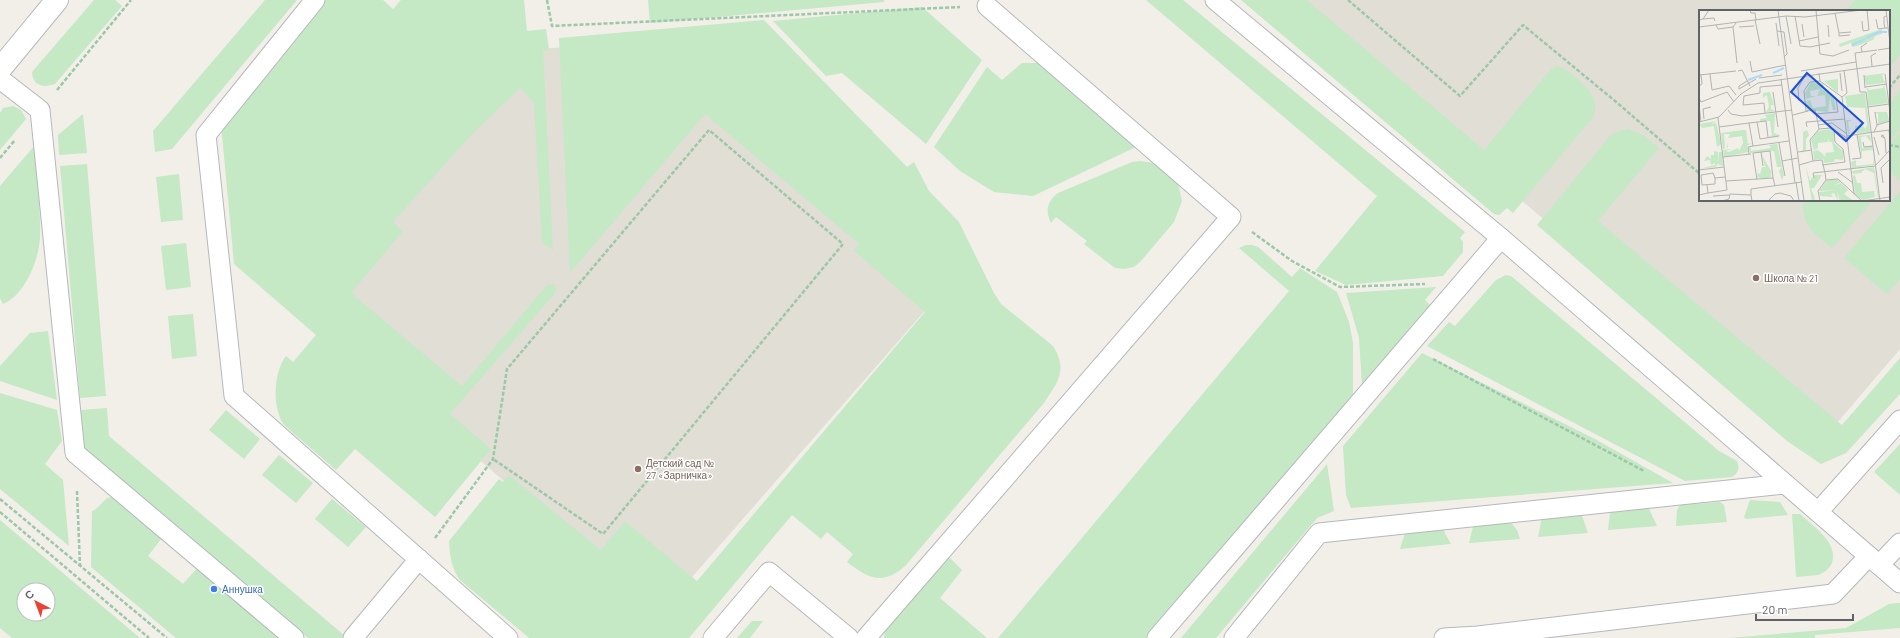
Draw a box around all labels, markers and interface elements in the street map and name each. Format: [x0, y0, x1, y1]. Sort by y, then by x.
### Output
inset map [1699, 10, 1890, 201]
place label: Школа № 21 [1764, 272, 1818, 284]
marker: Школа № 21 [1751, 273, 1761, 283]
place label: Детский сад № 27 «Зарничка» [646, 457, 714, 481]
marker: Детский сад № 27 «Зарничка» [633, 464, 643, 474]
north arrow [16, 582, 56, 622]
place label: Аннушка [222, 583, 263, 595]
marker: Аннушка [209, 584, 219, 594]
text: С [22, 587, 36, 602]
scale bar [1756, 596, 1853, 622]
text: 20 m [1762, 602, 1788, 616]

